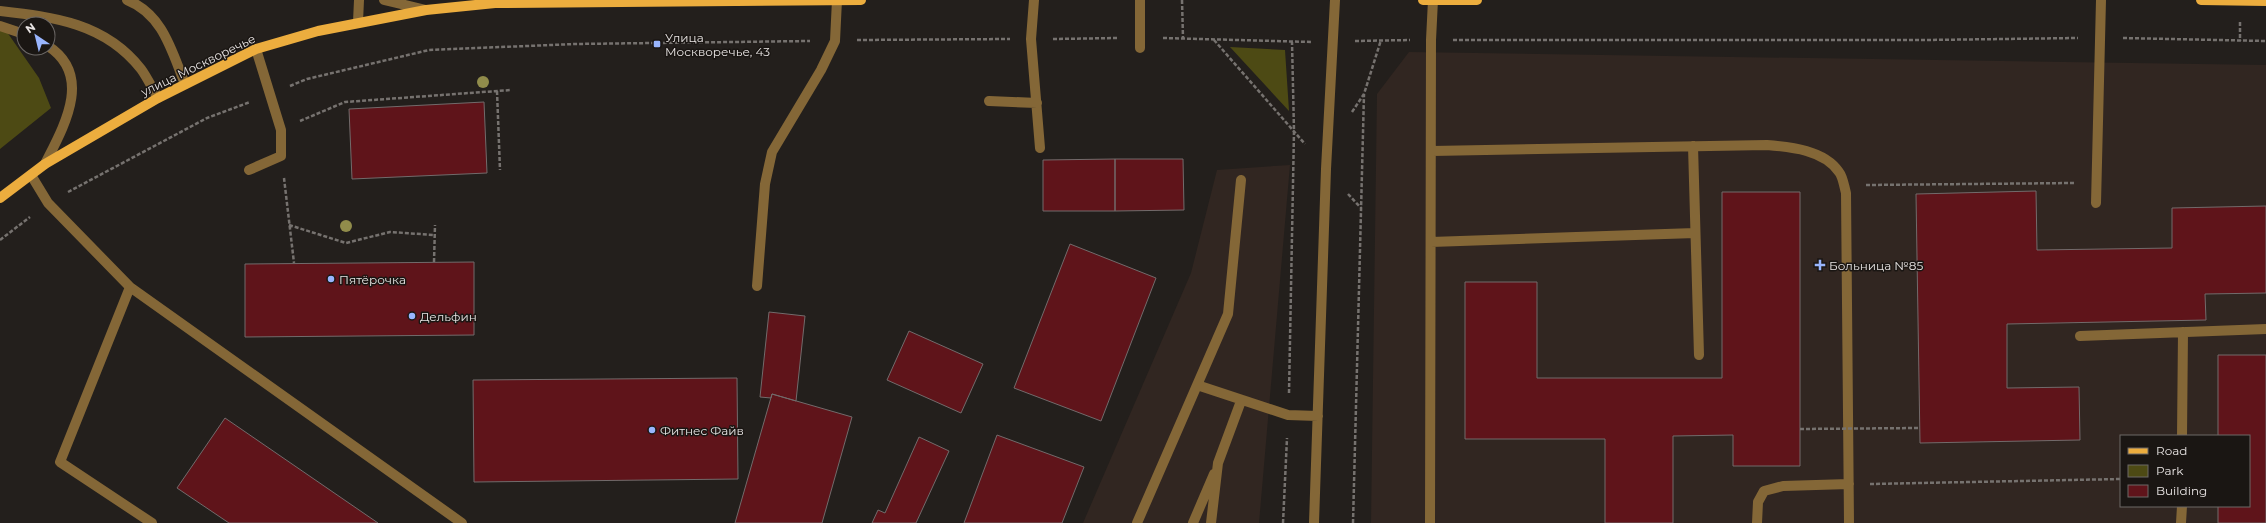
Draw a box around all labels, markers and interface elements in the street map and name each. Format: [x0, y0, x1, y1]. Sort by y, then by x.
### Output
north arrow [16, 16, 56, 56]
text: N [23, 20, 38, 36]
place label: Улица Москворечье, 43 [665, 30, 770, 59]
street label: улица Москворечье [137, 31, 258, 100]
marker: Улица Москворечье, 43 [652, 39, 662, 49]
place label: Больница №85 [1829, 258, 1923, 273]
marker: Больница №85 [1814, 259, 1826, 271]
place label: Пятёрочка [339, 272, 406, 287]
marker: Пятёрочка [326, 274, 336, 284]
place label: Дельфин [420, 309, 477, 324]
marker: Дельфин [407, 311, 417, 321]
place label: Фитнес Файв [660, 423, 744, 438]
marker: Фитнес Файв [647, 425, 657, 435]
legend [2120, 435, 2250, 507]
text: Road [2156, 443, 2187, 458]
text: Park [2156, 463, 2184, 478]
text: Building [2156, 483, 2207, 498]

